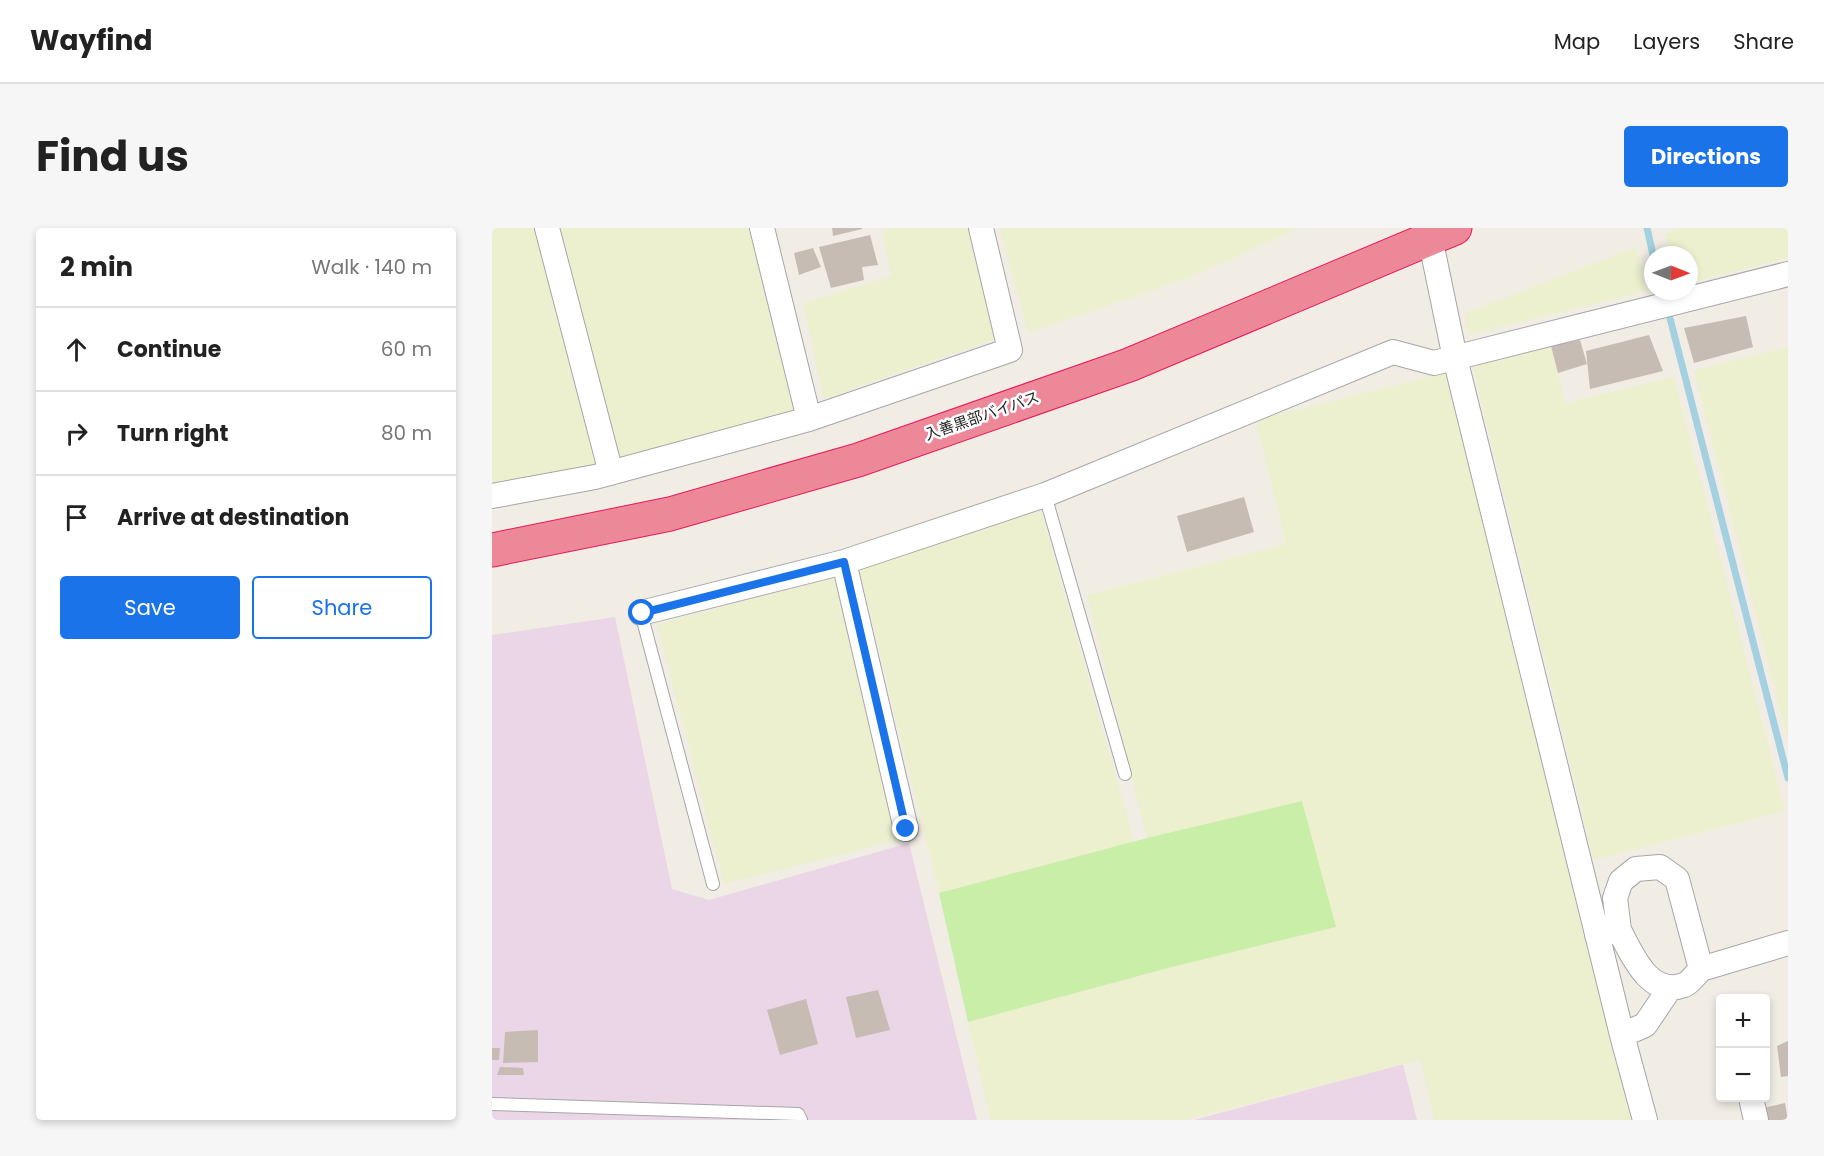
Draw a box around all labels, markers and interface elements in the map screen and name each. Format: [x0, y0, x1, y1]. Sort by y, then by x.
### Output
text: Wayfind [30, 21, 152, 60]
text: Map [1554, 27, 1600, 56]
text: Layers [1633, 27, 1700, 56]
text: Share [1733, 27, 1794, 56]
button: Directions [1624, 126, 1788, 187]
text: Find us [36, 127, 189, 186]
north arrow [1644, 246, 1698, 300]
text: 2 min [60, 249, 133, 285]
text: Walk · 140 m [311, 253, 432, 281]
icon: ahead [60, 333, 93, 366]
text: Continue [117, 334, 221, 365]
text: 60 m [381, 335, 432, 363]
street label: 入善黒部バイパス [922, 386, 1042, 445]
icon: right [60, 417, 93, 450]
text: Turn right [117, 418, 228, 449]
text: 80 m [381, 419, 432, 447]
icon: arrive [60, 501, 93, 534]
text: Arrive at destination [117, 502, 349, 533]
button: Save [60, 576, 240, 639]
button: Share [252, 576, 432, 639]
route start [628, 599, 654, 625]
route end [892, 815, 918, 841]
map controls [1716, 994, 1770, 1102]
button: + [1716, 994, 1770, 1048]
button: − [1716, 1048, 1770, 1102]

